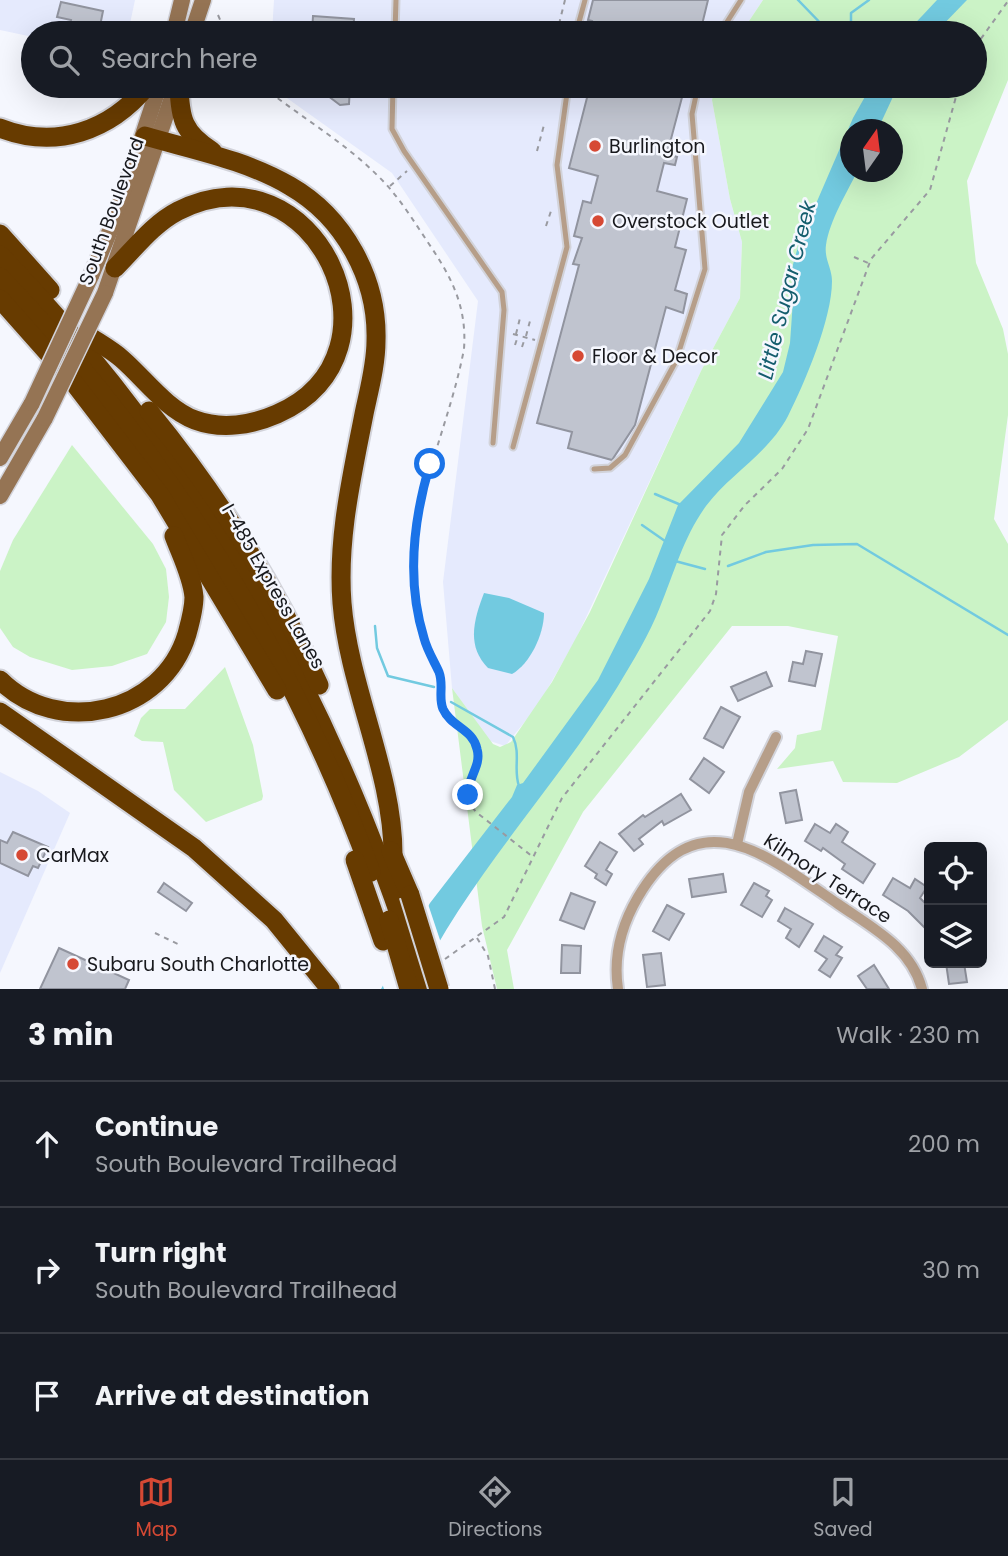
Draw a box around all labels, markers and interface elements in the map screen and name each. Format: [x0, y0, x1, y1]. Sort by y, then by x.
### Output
search box [21, 21, 987, 98]
icon: search [45, 41, 83, 79]
text: Search here [101, 41, 258, 77]
north arrow [840, 119, 903, 182]
street label: South Boulevard [72, 133, 151, 289]
place label: Burlington [609, 133, 705, 160]
marker: Burlington [587, 138, 603, 154]
water label: Little Sugar Creek [750, 196, 823, 382]
place label: Overstock Outlet [612, 208, 769, 235]
marker: Overstock Outlet [590, 213, 606, 229]
place label: Floor & Decor [592, 343, 718, 370]
marker: Floor & Decor [570, 348, 586, 364]
route start [414, 448, 445, 479]
street label: I-485 Express Lanes [215, 499, 332, 674]
route end [452, 779, 483, 810]
street label: Kilmory Terrace [758, 827, 897, 930]
place label: CarMax [36, 842, 109, 869]
map controls [924, 842, 987, 968]
button: locate [924, 842, 987, 905]
marker: CarMax [14, 847, 30, 863]
button: layers [924, 905, 987, 968]
place label: Subaru South Charlotte [87, 951, 309, 978]
marker: Subaru South Charlotte [65, 956, 81, 972]
text: 3 min [28, 1013, 113, 1056]
text: Walk · 230 m [836, 1019, 980, 1051]
text: Continue [95, 1109, 218, 1145]
icon: ahead [28, 1125, 66, 1163]
text: 200 m [908, 1128, 980, 1160]
text: South Boulevard Trailhead [95, 1148, 397, 1180]
text: Turn right [95, 1235, 227, 1271]
icon: right [28, 1251, 66, 1289]
text: 30 m [922, 1254, 980, 1286]
text: South Boulevard Trailhead [95, 1274, 397, 1306]
icon: arrive [28, 1377, 66, 1415]
text: Arrive at destination [95, 1378, 370, 1414]
tab: Map [135, 1473, 177, 1544]
tab: Directions [448, 1473, 543, 1544]
tab: Saved [813, 1473, 873, 1544]

